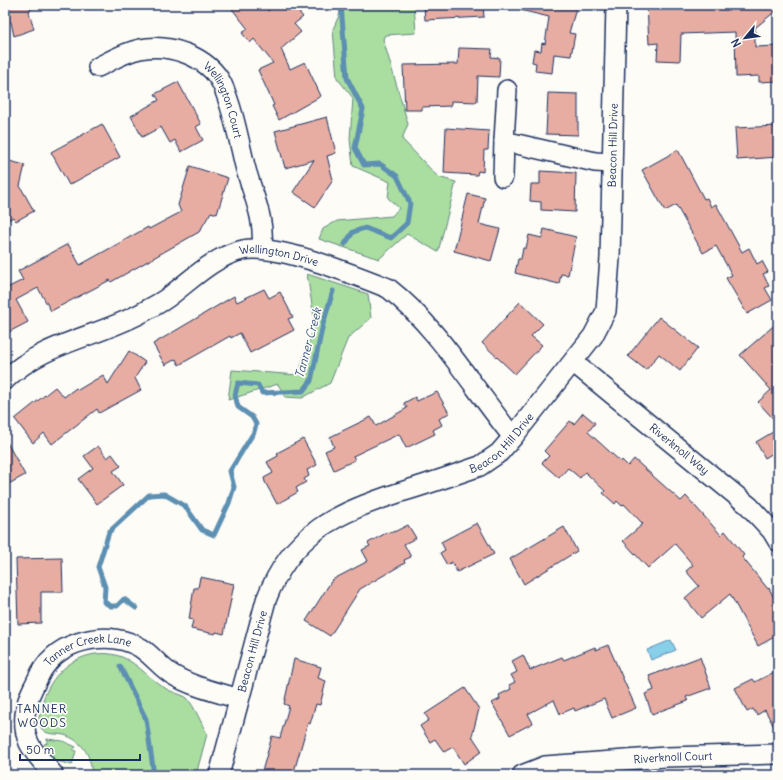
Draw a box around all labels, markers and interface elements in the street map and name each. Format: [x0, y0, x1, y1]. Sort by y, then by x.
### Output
north arrow [725, 18, 765, 58]
text: N [728, 36, 744, 50]
street label: Wellington Court [201, 59, 245, 140]
street label: Beacon Hill Drive [605, 103, 621, 187]
street label: Wellington Drive [238, 242, 320, 269]
water label: Tanner Creek [291, 305, 325, 380]
street label: Beacon Hill Drive [467, 410, 537, 476]
street label: Riverknoll Way [647, 420, 712, 478]
street label: Beacon Hill Drive [235, 609, 270, 694]
street label: Tanner Creek Lane [41, 631, 134, 669]
district label: TANNER WOODS [17, 701, 67, 730]
scale bar [20, 736, 140, 762]
text: 50 m [26, 742, 55, 757]
street label: Riverknoll Court [633, 749, 713, 766]

